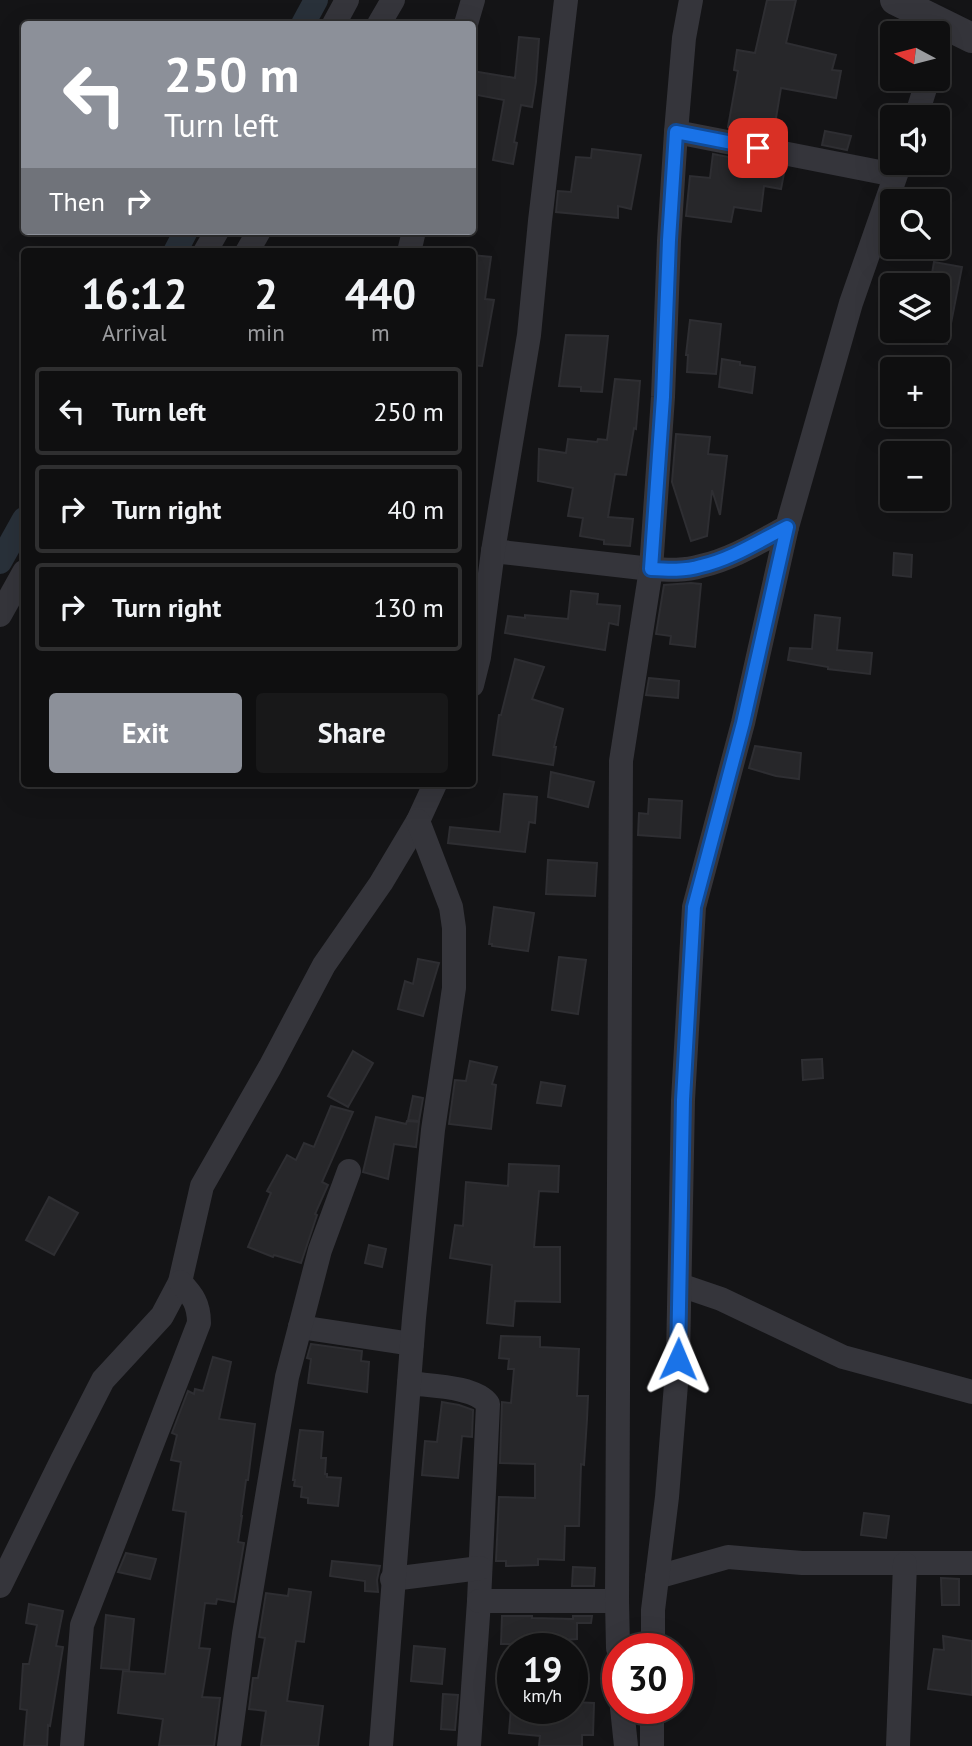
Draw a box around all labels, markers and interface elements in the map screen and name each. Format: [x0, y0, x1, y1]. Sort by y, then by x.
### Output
north arrow [880, 21, 950, 91]
map controls [880, 21, 950, 511]
text: 250 m [164, 42, 299, 106]
icon: left [49, 49, 140, 140]
text: Turn left [164, 104, 279, 146]
button: sound [880, 105, 950, 175]
pin [728, 118, 788, 178]
icon: arrive [739, 129, 777, 167]
icon: right [119, 182, 157, 220]
text: Then [49, 185, 105, 218]
button: search [880, 189, 950, 259]
text: 16:12 [81, 266, 187, 321]
text: 2 [254, 266, 278, 321]
text: 440 [345, 266, 416, 321]
button: layers [880, 273, 950, 343]
text: Arrival [102, 318, 166, 347]
text: min [247, 318, 285, 347]
text: m [371, 318, 390, 347]
button: + [880, 357, 950, 427]
icon: left [53, 392, 91, 430]
text: Turn left [112, 395, 206, 428]
text: 250 m [373, 395, 444, 428]
button: − [880, 441, 950, 511]
icon: right [53, 490, 91, 528]
text: Turn right [112, 493, 221, 526]
text: 40 m [388, 493, 444, 526]
icon: right [53, 588, 91, 626]
text: Turn right [112, 591, 221, 624]
text: 130 m [373, 591, 444, 624]
button: Exit [49, 693, 242, 773]
button: Share [256, 693, 448, 773]
position arrow [641, 1322, 715, 1396]
speed limit sign: 30 [602, 1633, 693, 1724]
text: 19 [523, 1646, 562, 1692]
text: km/h [523, 1684, 562, 1707]

